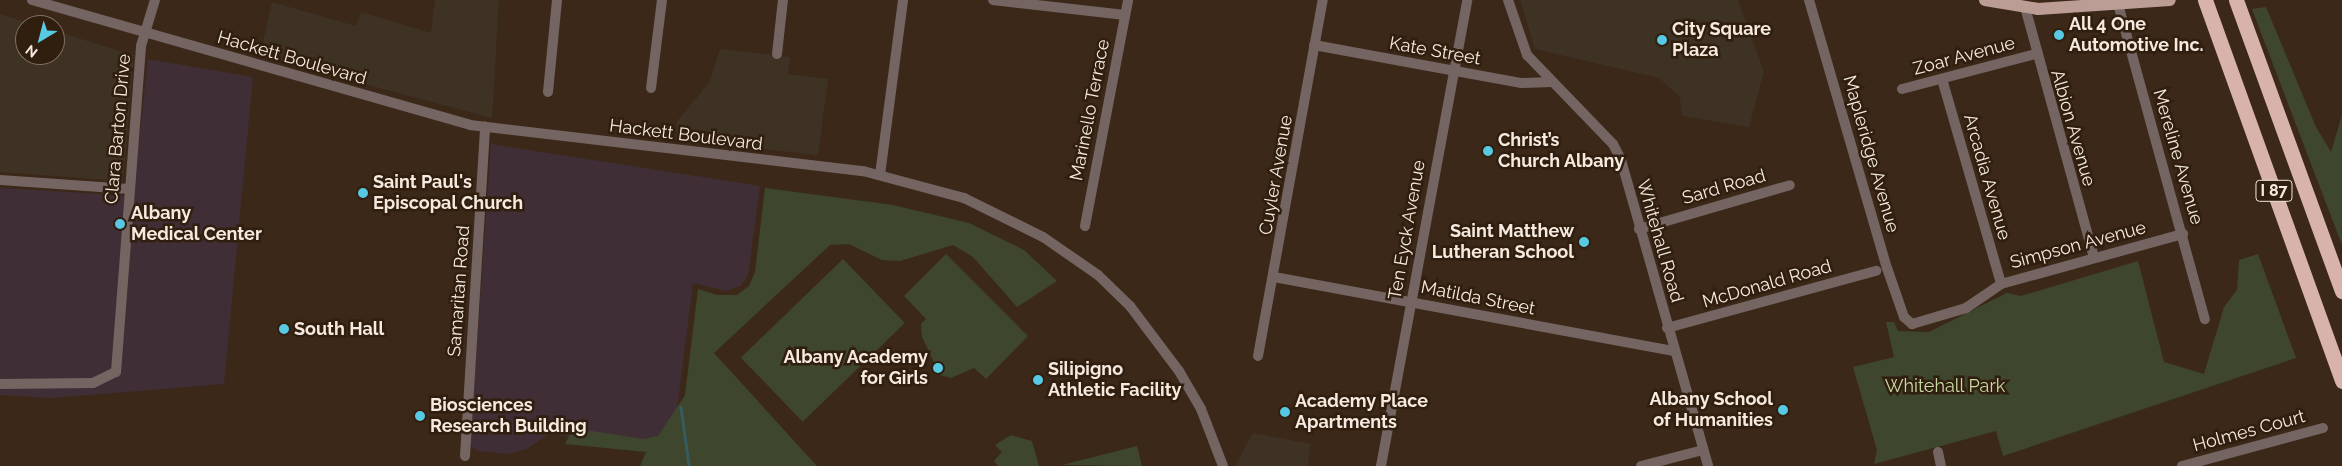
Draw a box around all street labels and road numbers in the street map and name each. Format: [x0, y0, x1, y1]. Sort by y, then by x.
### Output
street label: Hackett Boulevard [215, 26, 369, 90]
street label: Kate Street [1388, 32, 1482, 70]
street label: Zoar Avenue [1910, 32, 2018, 80]
street label: Marinello Terrace [1066, 37, 1114, 183]
street label: Clara Barton Drive [101, 53, 135, 205]
street label: Albion Avenue [2046, 67, 2100, 189]
street label: Mapleridge Avenue [1838, 73, 1904, 235]
street label: Mereline Avenue [2148, 87, 2208, 227]
street label: Arcadia Avenue [1959, 111, 2015, 243]
street label: Cuyler Avenue [1255, 113, 1297, 237]
street label: Hackett Boulevard [608, 115, 764, 155]
street label: Ten Eyck Avenue [1384, 158, 1430, 302]
street label: Sard Road [1680, 165, 1768, 209]
street label: Whitehall Road [1632, 177, 1688, 305]
road number: I 87 [2255, 178, 2293, 205]
street label: Simpson Avenue [2008, 216, 2148, 274]
street label: Samaritan Road [444, 225, 474, 357]
street label: McDonald Road [1700, 255, 1834, 313]
street label: Matilda Street [1419, 276, 1537, 320]
street label: Holmes Court [2191, 406, 2307, 456]

